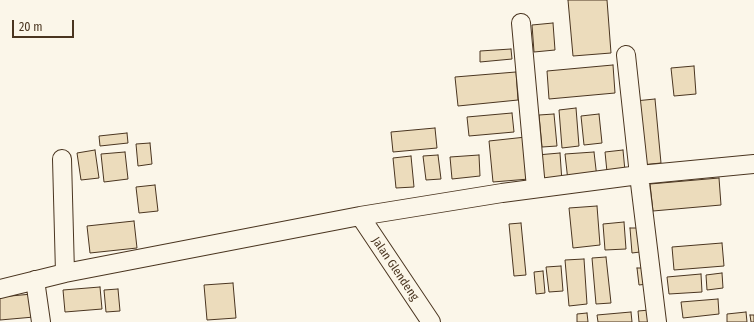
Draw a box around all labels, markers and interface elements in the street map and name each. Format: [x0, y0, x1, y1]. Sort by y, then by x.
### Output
scale bar [14, 12, 76, 38]
text: 20 m [19, 20, 43, 34]
street label: Jalan Glendeng [368, 234, 422, 304]

